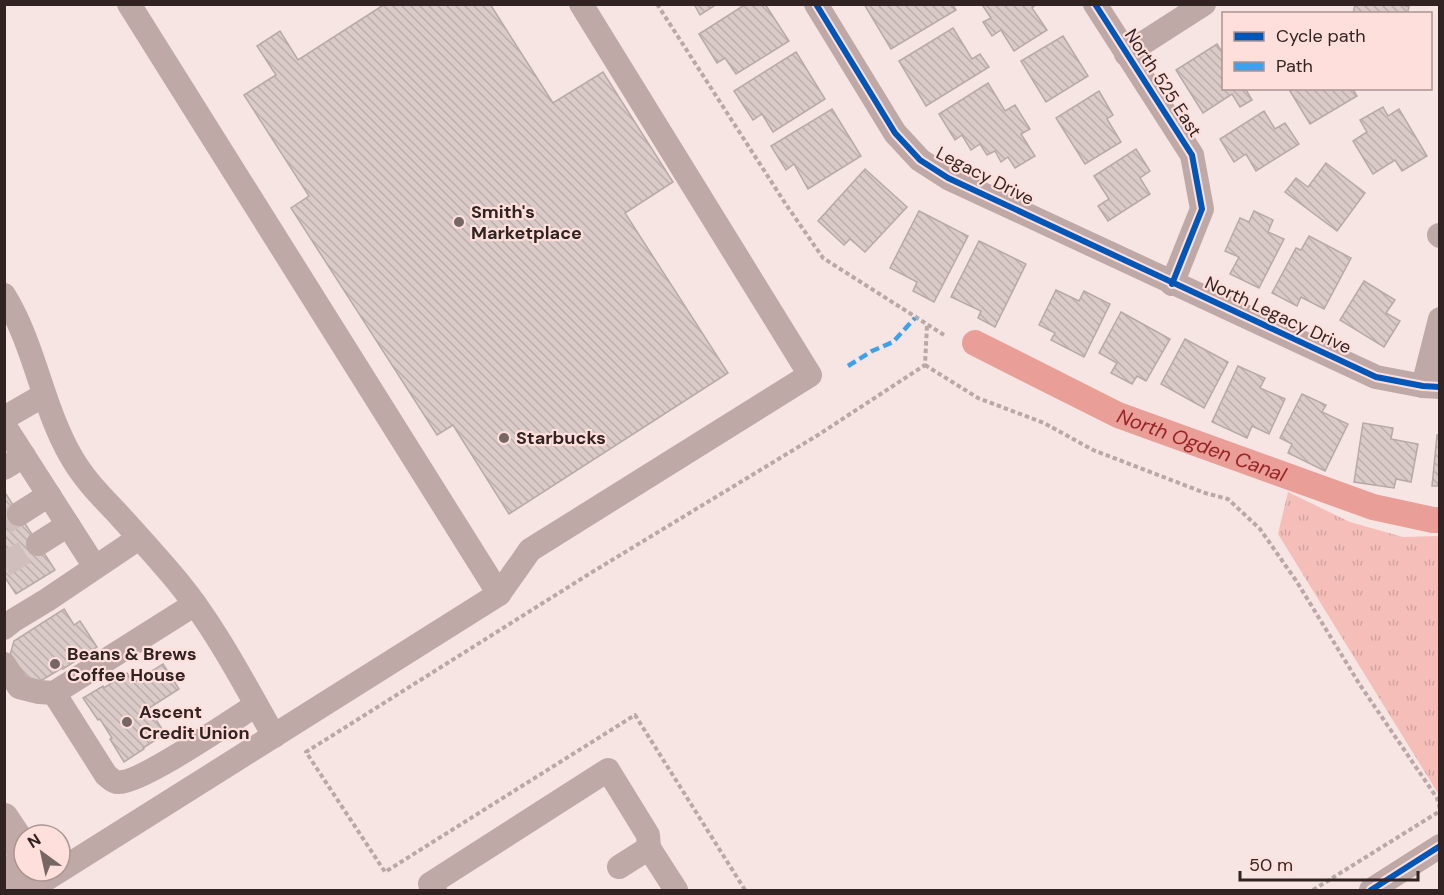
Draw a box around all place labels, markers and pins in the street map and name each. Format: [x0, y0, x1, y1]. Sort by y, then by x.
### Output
place label: Smith's Marketplace [471, 200, 582, 245]
marker: Smith's Marketplace [452, 215, 466, 229]
place label: Starbucks [516, 426, 606, 450]
marker: Starbucks [497, 431, 511, 445]
place label: Beans & Brews Coffee House [67, 642, 197, 687]
marker: Beans & Brews Coffee House [48, 657, 62, 671]
place label: Ascent Credit Union [139, 700, 250, 745]
marker: Ascent Credit Union [120, 715, 134, 729]

